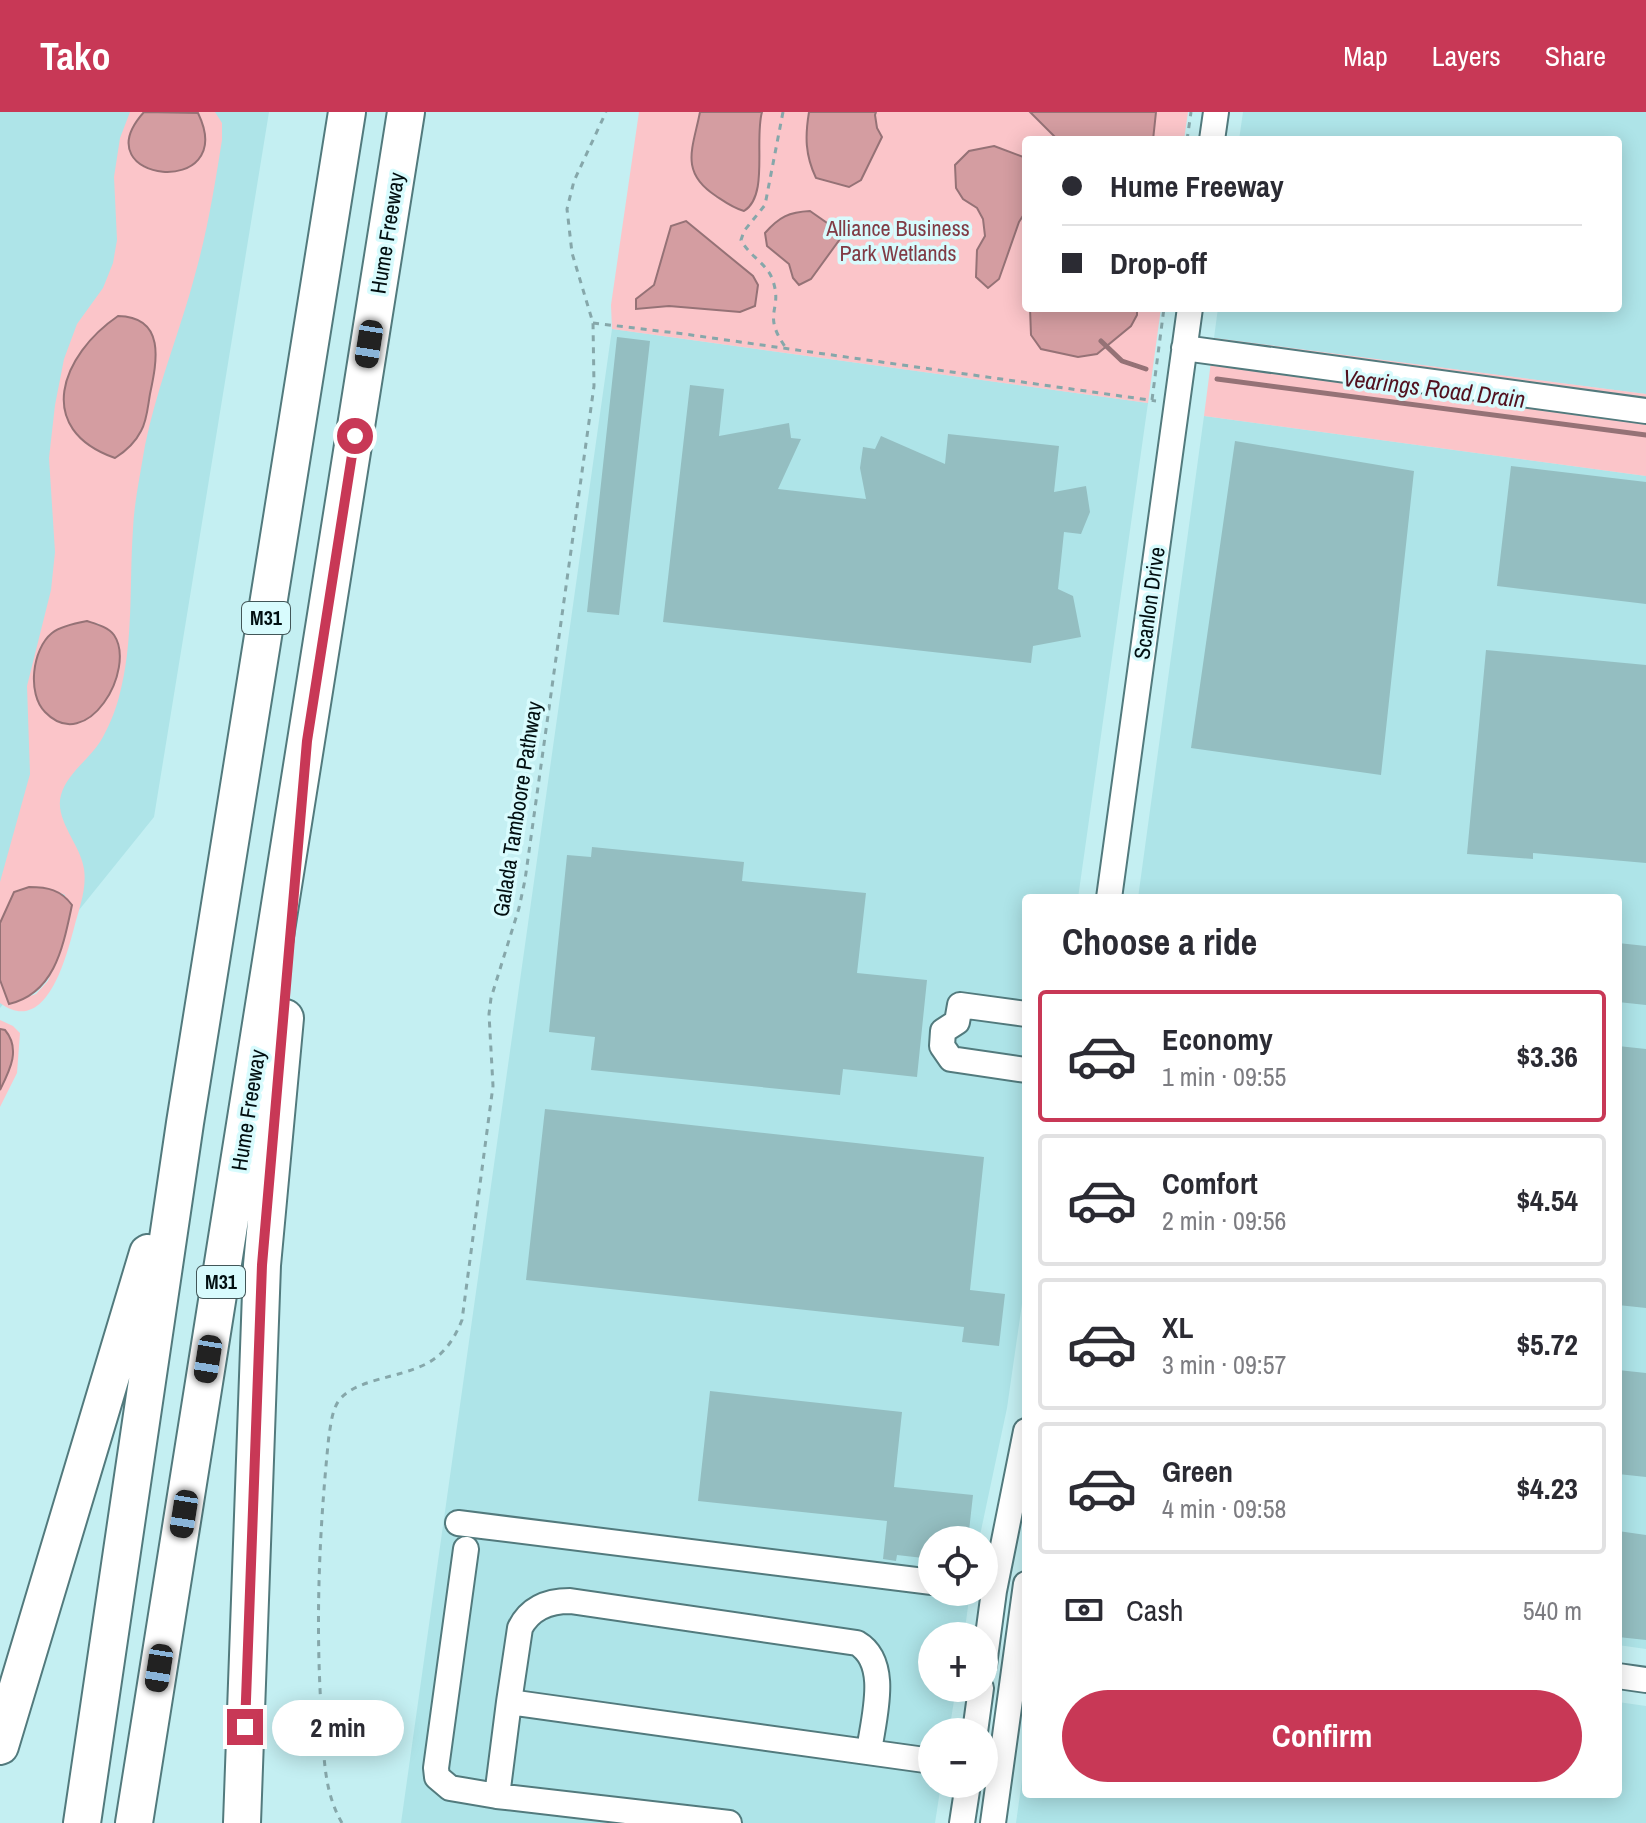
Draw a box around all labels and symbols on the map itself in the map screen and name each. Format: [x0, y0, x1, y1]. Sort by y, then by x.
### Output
street label: Hume Freeway [363, 170, 411, 296]
park label: Alliance Business Park Wetlands [825, 213, 970, 268]
car [353, 318, 385, 370]
water label: Vearings Road Drain [1341, 361, 1527, 415]
route start [337, 418, 373, 454]
street label: Scanlon Drive [1126, 545, 1172, 661]
road number: M31 [242, 602, 290, 634]
street label: Galada Tamboore Pathway [485, 699, 549, 919]
street label: Hume Freeway [224, 1047, 272, 1173]
road number: M31 [197, 1266, 245, 1298]
car [192, 1333, 224, 1385]
car [168, 1488, 200, 1540]
car [143, 1642, 175, 1694]
callout: 2 min [273, 1699, 405, 1755]
route end [227, 1709, 263, 1745]

